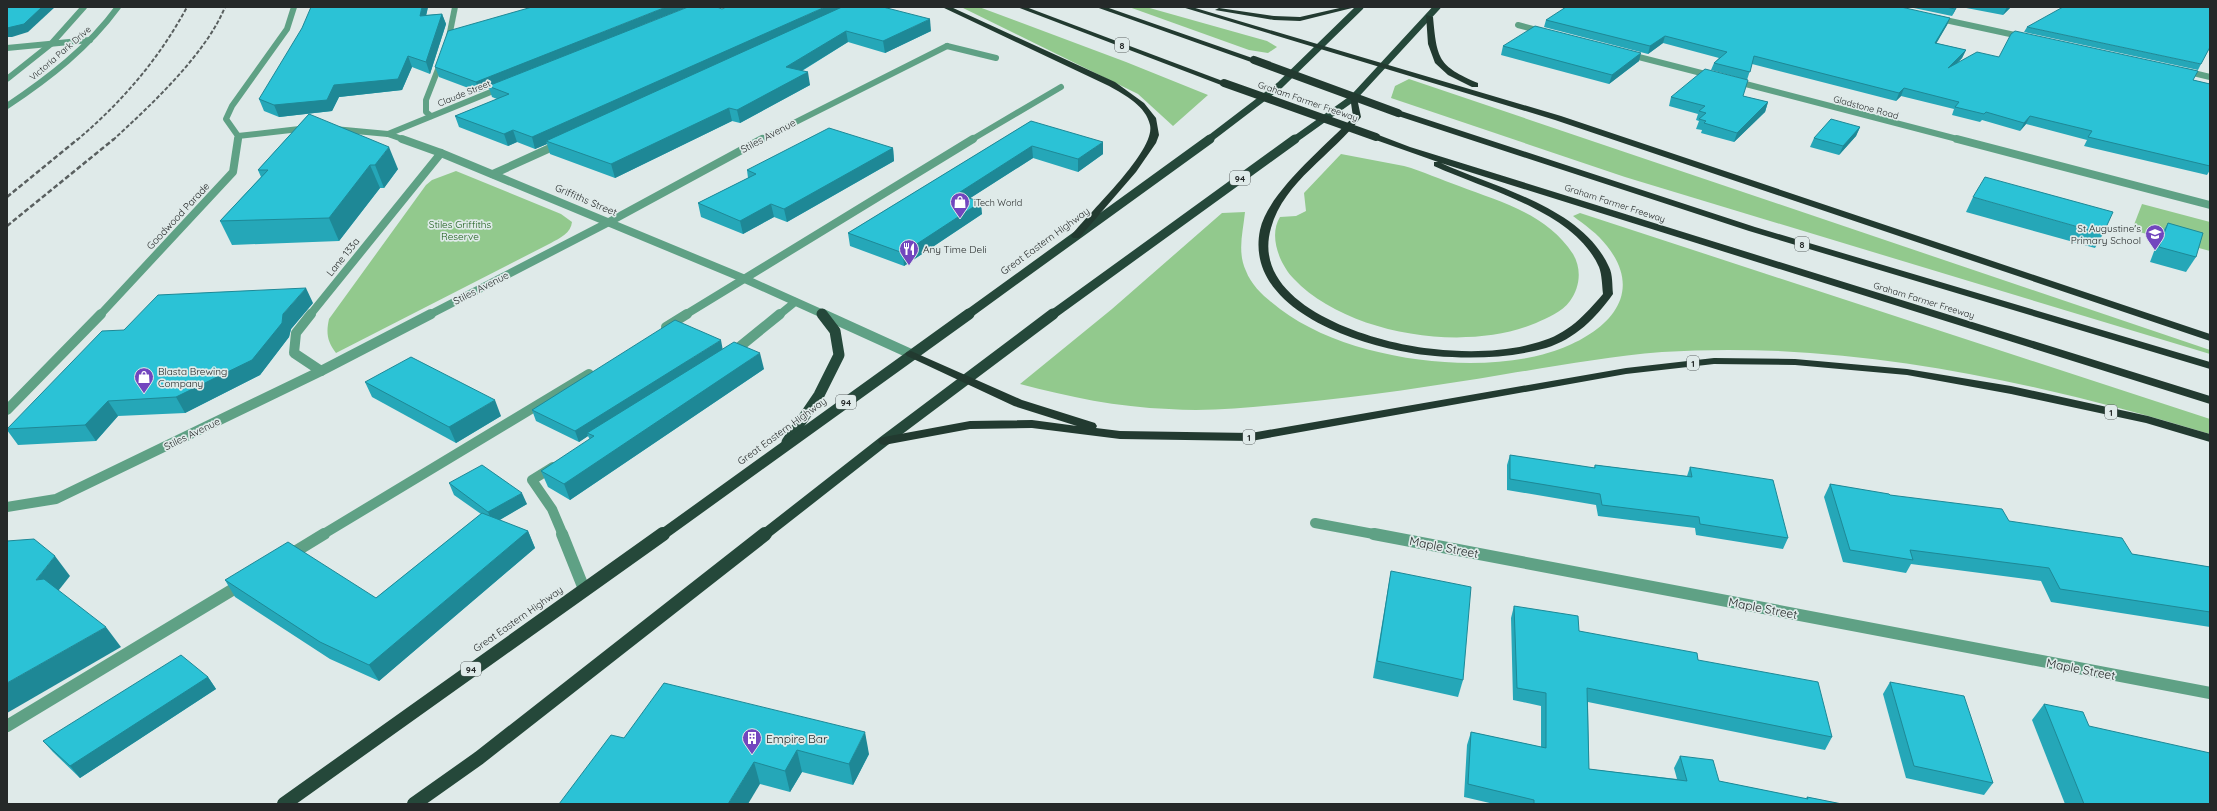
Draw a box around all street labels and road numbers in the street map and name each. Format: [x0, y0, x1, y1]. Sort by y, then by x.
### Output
street label: Victoria Park Drive [27, 23, 93, 83]
road number: 8 [1115, 38, 1129, 52]
street label: Claude Street [436, 77, 492, 109]
street label: Graham Farmer Freeway [1256, 79, 1360, 123]
street label: Gladstone Road [1832, 93, 1900, 121]
street label: Stiles Avenue [738, 116, 798, 156]
road number: 94 [1230, 171, 1250, 185]
street label: Goodwood Parade [144, 180, 213, 252]
street label: Griffiths Street [553, 181, 620, 219]
street label: Graham Farmer Freeway [1563, 182, 1667, 224]
street label: Great Eastern Highway [998, 204, 1092, 278]
street label: Lane 133a [324, 235, 362, 279]
road number: 8 [1795, 237, 1809, 251]
street label: Stiles Avenue [451, 268, 511, 308]
street label: Graham Farmer Freeway [1872, 279, 1976, 321]
road number: 1 [1687, 356, 1699, 370]
street label: Great Eastern Highway [735, 394, 829, 468]
road number: 94 [836, 395, 856, 409]
road number: 1 [2105, 405, 2117, 419]
street label: Stiles Avenue [162, 415, 222, 453]
road number: 1 [1243, 430, 1255, 444]
street label: Maple Street [1408, 533, 1480, 561]
street label: Great Eastern Highway [471, 583, 565, 655]
street label: Maple Street [1727, 594, 1799, 622]
street label: Maple Street [2045, 655, 2117, 683]
road number: 94 [461, 662, 481, 676]

